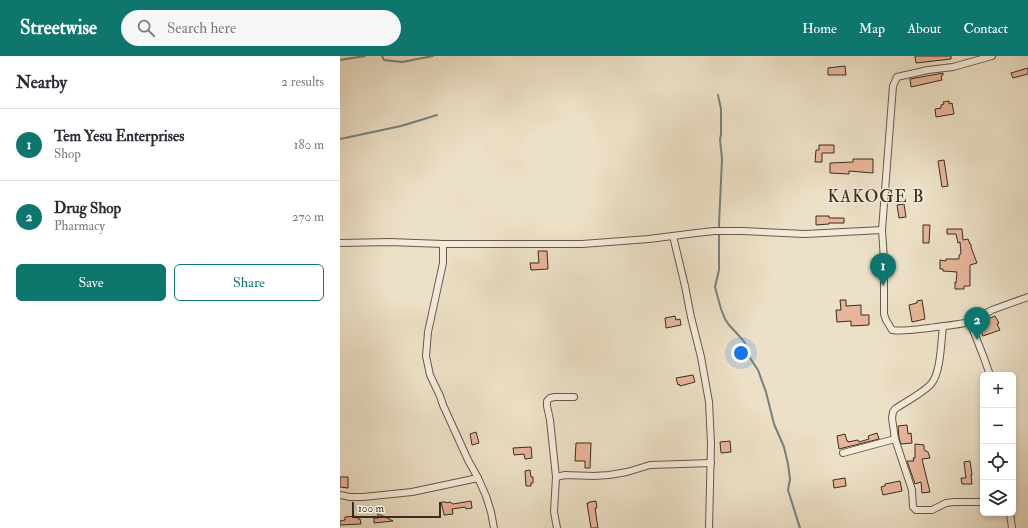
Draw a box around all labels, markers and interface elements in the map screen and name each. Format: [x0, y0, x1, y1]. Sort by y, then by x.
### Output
search box [121, 10, 401, 46]
text: Streetwise [20, 16, 97, 40]
icon: search [135, 17, 157, 39]
text: Search here [167, 19, 236, 38]
text: Home [802, 20, 837, 37]
text: Map [859, 20, 885, 37]
text: About [907, 20, 941, 37]
text: Contact [963, 20, 1008, 37]
text: Nearby [16, 72, 67, 93]
text: 2 results [281, 74, 324, 90]
text: Tem Yesu Enterprises [54, 127, 184, 146]
text: 1 [27, 137, 31, 153]
text: 180 m [294, 137, 324, 153]
text: Shop [54, 146, 81, 162]
district label: KAKOGE B [827, 186, 925, 207]
text: Drug Shop [54, 199, 121, 218]
text: 2 [26, 209, 32, 225]
text: 270 m [292, 209, 324, 225]
text: Pharmacy [54, 218, 105, 234]
pin: 1 [870, 253, 896, 286]
button: Save [16, 264, 166, 301]
button: Share [174, 264, 324, 301]
pin: 2 [964, 307, 990, 340]
your location [731, 343, 751, 363]
map controls [980, 372, 1016, 516]
button: + [980, 372, 1016, 408]
button: − [980, 408, 1016, 444]
button: locate [980, 444, 1016, 480]
button: layers [980, 480, 1016, 516]
scale bar [352, 500, 441, 519]
text: 100 m [358, 502, 384, 515]

